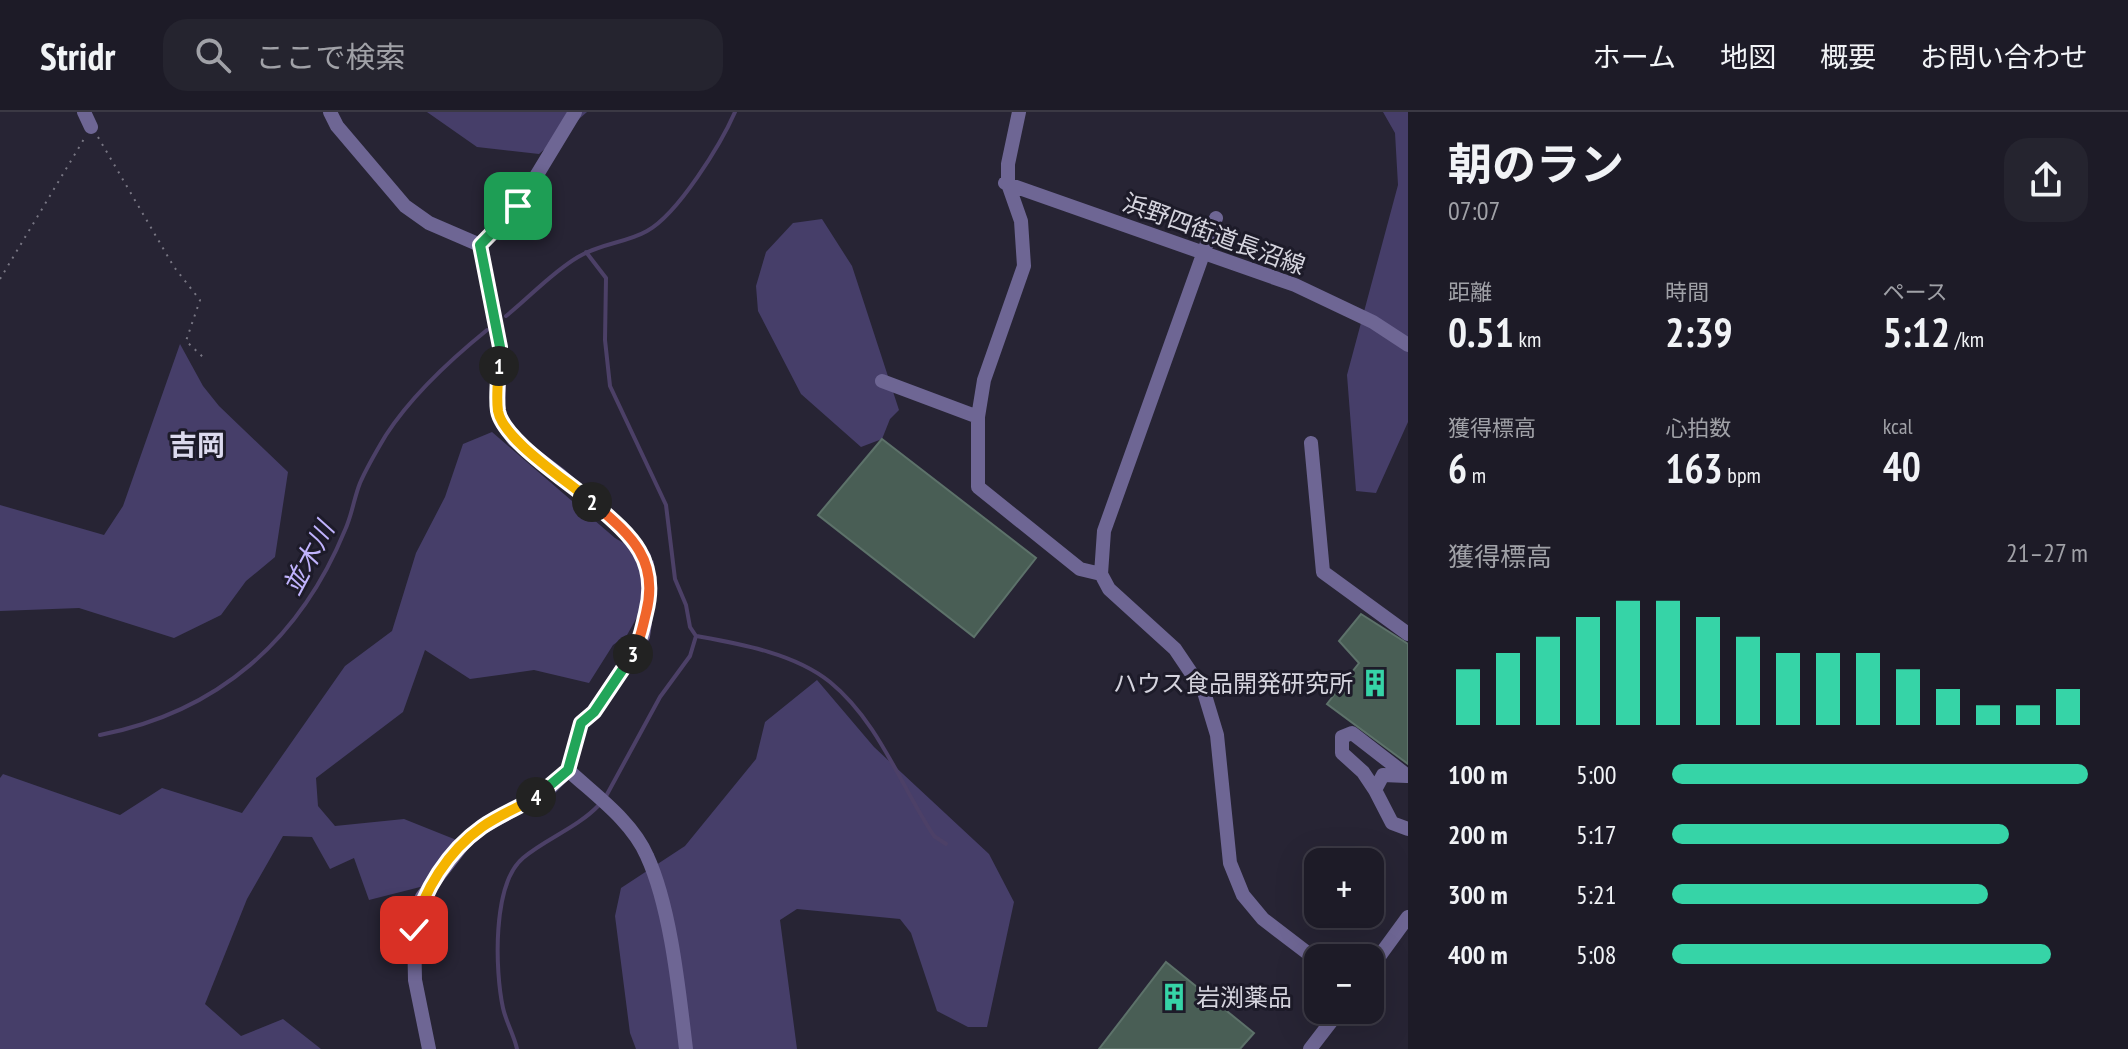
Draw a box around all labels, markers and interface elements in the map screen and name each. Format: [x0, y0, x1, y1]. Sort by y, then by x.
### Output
search box [163, 19, 723, 91]
text: Stridr [40, 31, 115, 80]
icon: search [191, 33, 235, 77]
text: ここで検索 [255, 37, 405, 76]
text: ホーム [1593, 38, 1676, 75]
text: 地図 [1720, 38, 1776, 75]
text: 概要 [1820, 38, 1876, 75]
text: お問い合わせ [1920, 38, 2088, 75]
text: 朝のラン [1448, 135, 1624, 192]
button: share [2004, 138, 2088, 222]
pin [484, 172, 552, 240]
icon: arrive [496, 184, 540, 228]
street label: 浜野四街道長沼線 [1118, 187, 1310, 281]
text: 07:07 [1448, 194, 1500, 227]
text: 距離 [1448, 278, 1492, 306]
text: 時間 [1665, 278, 1709, 306]
text: ペース [1883, 278, 1948, 306]
text: 0.51 [1448, 306, 1514, 358]
text: 2:39 [1665, 306, 1733, 358]
text: 5:12 [1883, 306, 1950, 358]
text: km [1514, 325, 1541, 353]
text: /km [1950, 325, 1984, 353]
pin: 1 [479, 346, 519, 386]
text: 1 [494, 352, 504, 380]
text: kcal [1883, 412, 1913, 440]
text: 獲得標高 [1448, 414, 1536, 442]
text: 心拍数 [1665, 414, 1731, 442]
district label: 吉岡 [169, 426, 225, 463]
text: 40 [1883, 440, 1921, 492]
text: 6 [1448, 442, 1467, 494]
text: 163 [1665, 442, 1723, 494]
text: m [1467, 461, 1486, 489]
text: bpm [1723, 461, 1761, 489]
pin: 2 [572, 482, 612, 522]
text: 2 [587, 488, 597, 516]
water label: 並木川 [275, 513, 342, 600]
text: 21–27 m [2006, 536, 2088, 569]
text: 獲得標高 [1448, 540, 1552, 573]
pin: 3 [613, 634, 653, 674]
text: 3 [628, 640, 638, 668]
place label: ハウス食品開発研究所 [1113, 668, 1353, 699]
building icon: ハウス食品開発研究所 [1360, 668, 1390, 698]
text: 100 m [1448, 758, 1508, 791]
text: 5:00 [1576, 758, 1616, 791]
pin: 4 [516, 777, 556, 817]
text: 4 [531, 783, 541, 811]
text: 200 m [1448, 818, 1508, 851]
text: 5:17 [1576, 818, 1616, 851]
map controls [1304, 848, 1384, 1024]
button: + [1304, 848, 1384, 928]
text: 300 m [1448, 878, 1508, 911]
text: 5:21 [1576, 878, 1616, 911]
pin [380, 896, 448, 964]
icon: check [392, 908, 436, 952]
text: 400 m [1448, 938, 1508, 971]
text: 5:08 [1576, 938, 1616, 971]
button: − [1304, 944, 1384, 1024]
building icon: 岩渕薬品 [1159, 982, 1189, 1012]
place label: 岩渕薬品 [1196, 982, 1292, 1013]

